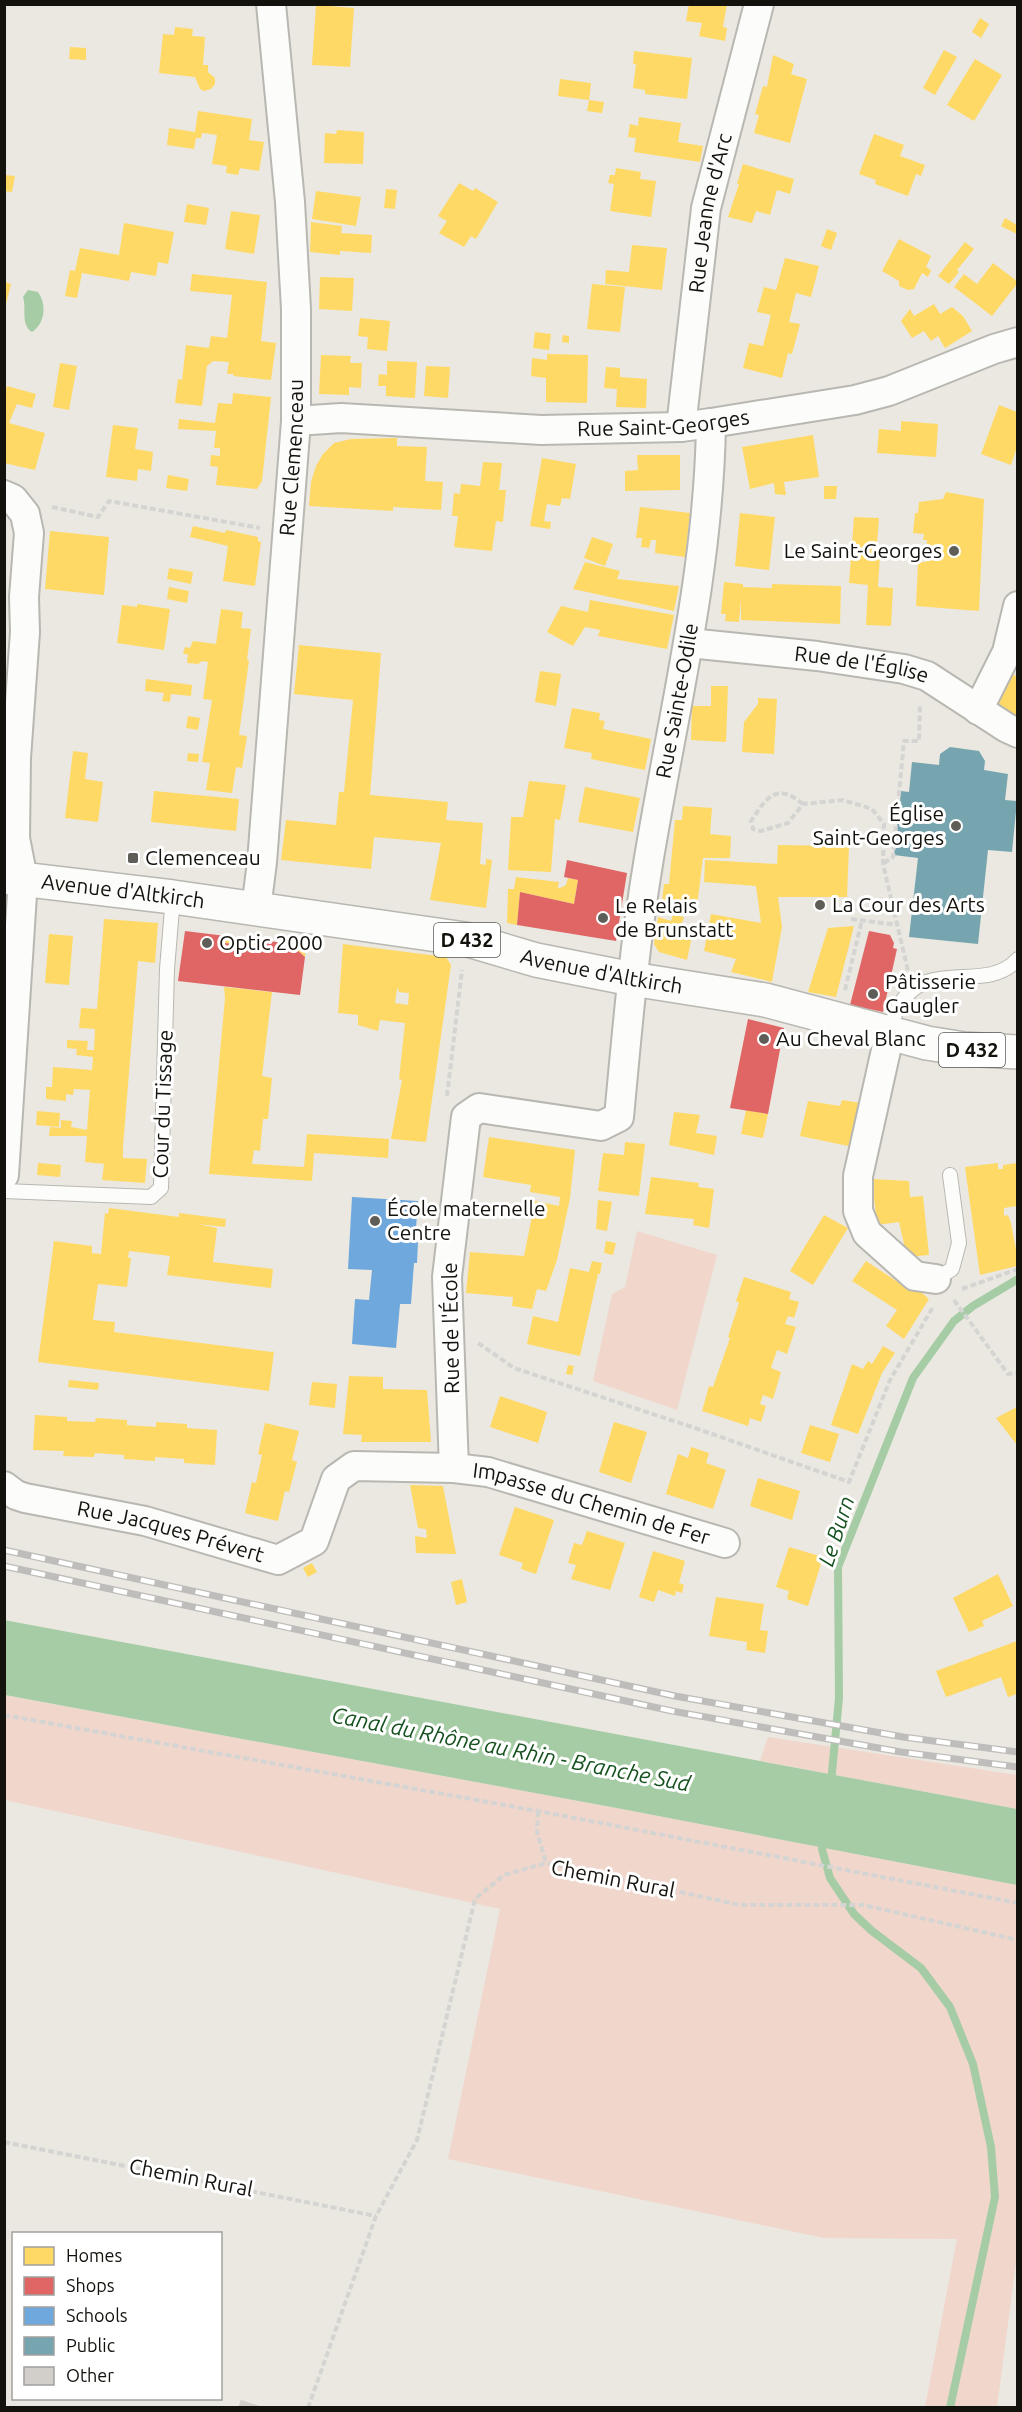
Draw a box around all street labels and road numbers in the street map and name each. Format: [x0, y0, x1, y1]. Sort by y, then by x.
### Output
street label: Rue Jeanne d'Arc [683, 130, 736, 294]
street label: Rue Clemenceau [274, 379, 307, 537]
street label: Rue Saint-Georges [577, 404, 751, 440]
street label: Rue Sainte-Odile [650, 621, 702, 780]
street label: Rue de l'Église [793, 641, 932, 687]
street label: Avenue d'Altkirch [40, 869, 207, 912]
road number: D 432 [434, 923, 500, 957]
street label: Avenue d'Altkirch [518, 943, 685, 998]
street label: Cour du Tissage [147, 1029, 177, 1179]
road number: D 432 [939, 1033, 1005, 1067]
street label: Rue de l'École [437, 1262, 463, 1394]
street label: Impasse du Chemin de Fer [472, 1457, 713, 1549]
street label: Rue Jacques Prévert [75, 1495, 267, 1566]
street label: Chemin Rural [549, 1854, 677, 1902]
street label: Chemin Rural [127, 2153, 255, 2201]

